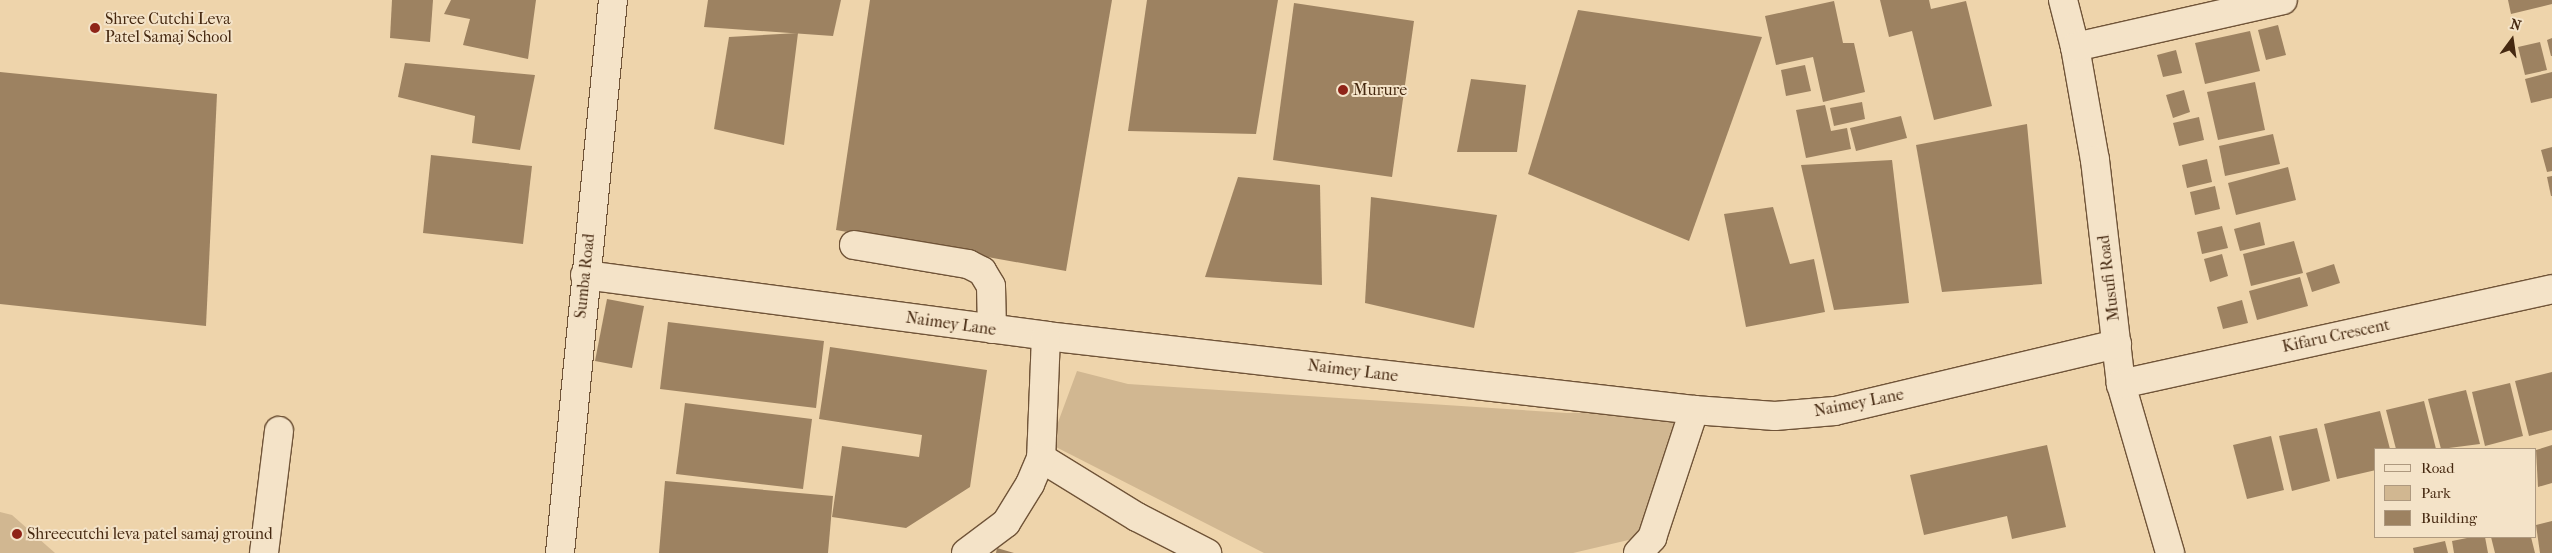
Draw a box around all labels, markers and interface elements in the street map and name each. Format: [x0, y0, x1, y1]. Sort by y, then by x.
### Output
place label: Shree Cutchi Leva Patel Samaj School [105, 9, 232, 47]
north arrow [2487, 15, 2537, 65]
text: N [2509, 15, 2523, 34]
marker: Shree Cutchi Leva Patel Samaj School [89, 22, 101, 34]
place label: Murure [1353, 80, 1407, 100]
marker: Murure [1337, 84, 1349, 96]
street label: Sumba Road [571, 233, 599, 319]
street label: Musufi Road [2094, 234, 2124, 322]
street label: Naimey Lane [905, 308, 997, 340]
street label: Kifaru Crescent [2280, 315, 2392, 357]
street label: Naimey Lane [1307, 356, 1399, 386]
street label: Naimey Lane [1813, 385, 1905, 421]
legend [2374, 448, 2537, 538]
text: Road [2421, 459, 2454, 477]
text: Park [2421, 484, 2451, 502]
text: Building [2421, 509, 2477, 527]
place label: Shreecutchi leva patel samaj ground [27, 524, 273, 544]
marker: Shreecutchi leva patel samaj ground [11, 528, 23, 540]

